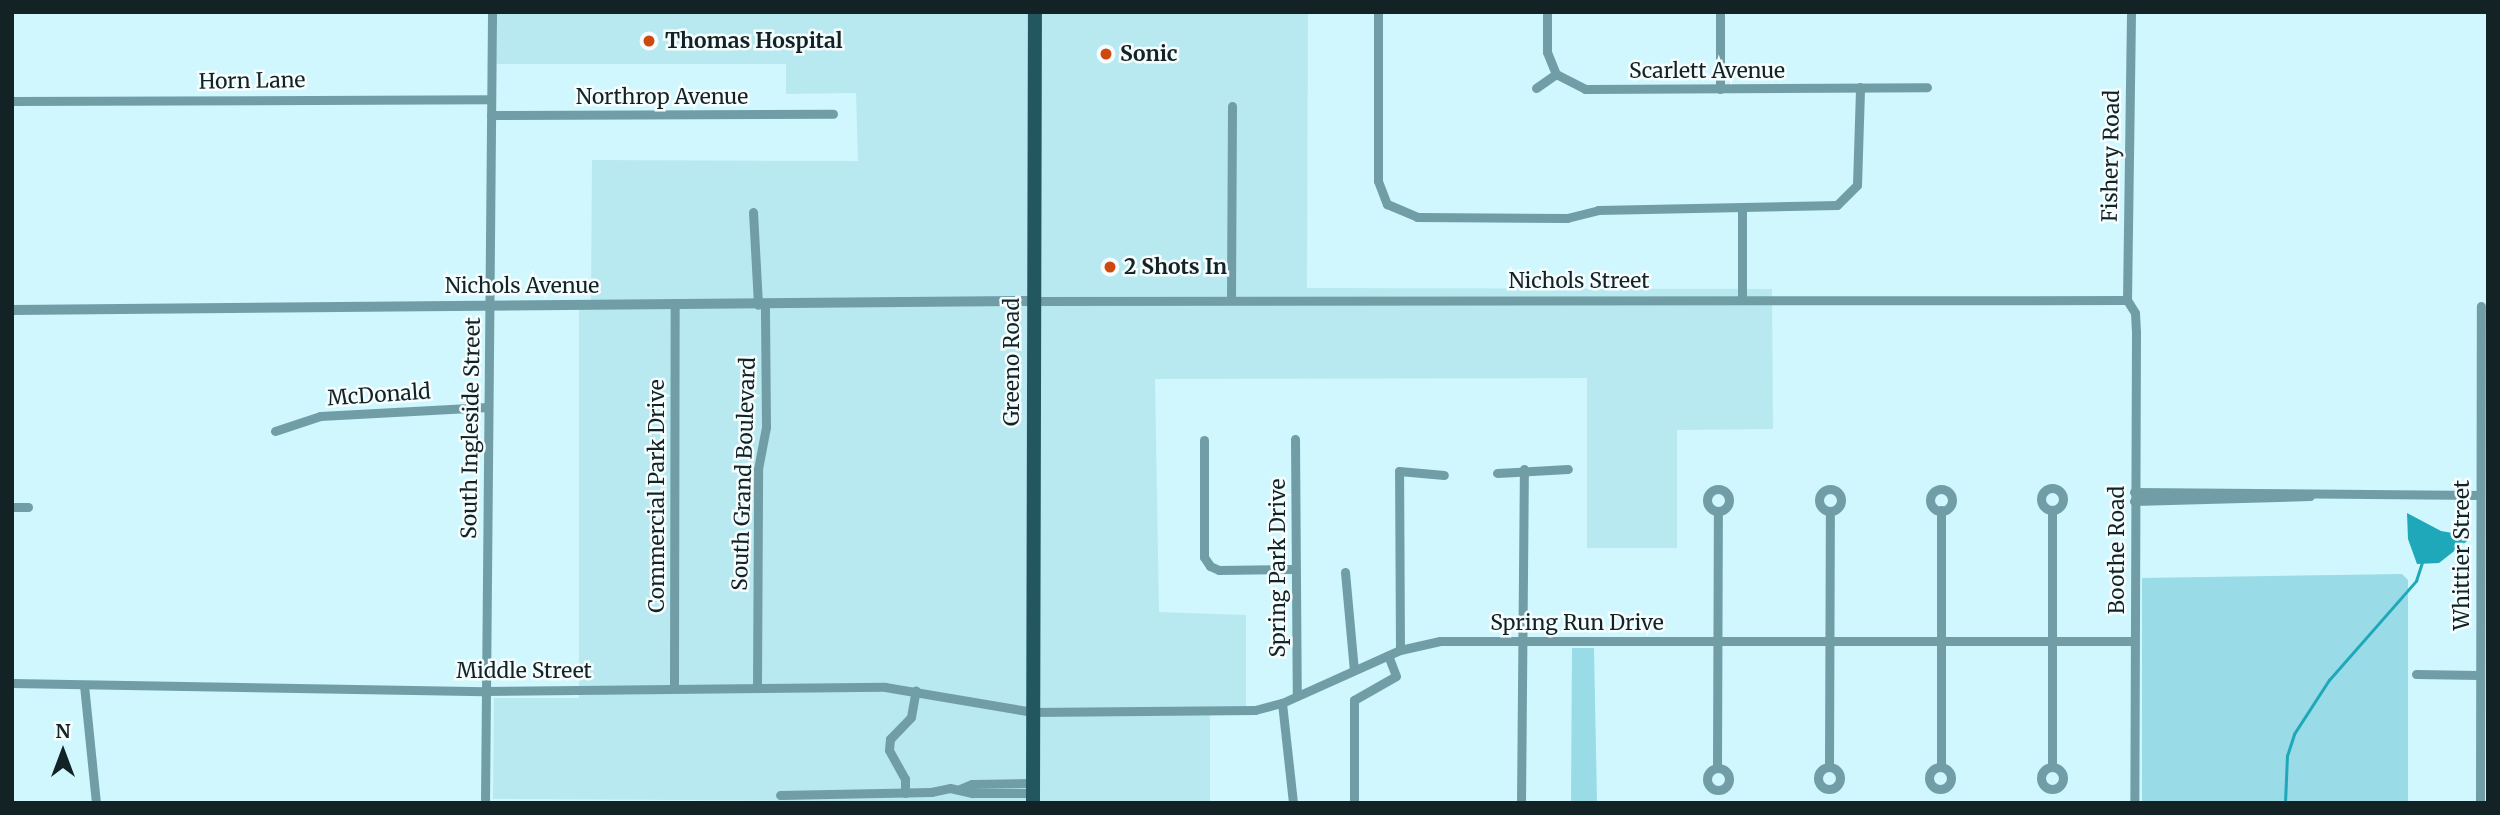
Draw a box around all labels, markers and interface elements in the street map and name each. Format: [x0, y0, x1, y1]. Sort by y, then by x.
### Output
place label: Thomas Hospital [665, 28, 843, 54]
marker: Thomas Hospital [639, 31, 659, 51]
place label: Sonic [1120, 41, 1178, 67]
marker: Sonic [1098, 46, 1114, 62]
street label: Scarlett Avenue [1629, 58, 1785, 84]
street label: Horn Lane [198, 67, 306, 95]
street label: Northrop Avenue [576, 84, 748, 110]
street label: Fishery Road [2097, 90, 2125, 222]
place label: 2 Shots In [1124, 254, 1227, 280]
marker: 2 Shots In [1102, 259, 1118, 275]
street label: Nichols Street [1509, 268, 1649, 294]
street label: Nichols Avenue [445, 273, 599, 299]
street label: Greeno Road [999, 298, 1025, 426]
street label: South Ingleside Street [456, 317, 486, 539]
street label: South Grand Boulevard [727, 357, 761, 591]
street label: McDonald [326, 379, 432, 411]
street label: Commercial Park Drive [644, 379, 670, 613]
street label: Spring Park Drive [1265, 479, 1291, 657]
street label: Whittier Street [2449, 480, 2475, 630]
street label: Boothe Road [2104, 486, 2130, 614]
street label: Spring Run Drive [1490, 610, 1664, 636]
street label: Middle Street [456, 658, 592, 684]
north arrow [28, 717, 98, 787]
text: N [55, 719, 71, 743]

